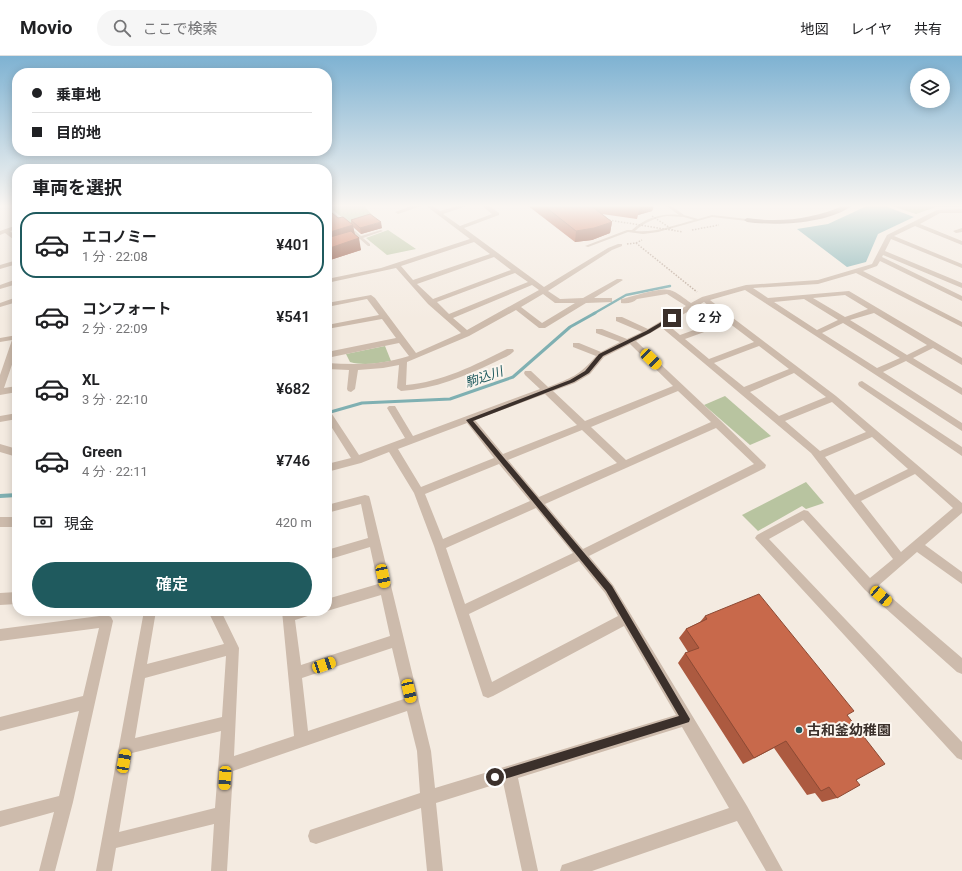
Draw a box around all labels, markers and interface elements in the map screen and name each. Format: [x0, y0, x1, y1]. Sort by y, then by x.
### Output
search box [97, 10, 377, 46]
text: Movio [20, 16, 73, 39]
icon: search [111, 17, 133, 39]
text: ここで検索 [143, 20, 218, 38]
text: 地図 [800, 21, 828, 37]
text: レイヤ [850, 21, 892, 37]
text: 共有 [914, 21, 942, 37]
map controls [910, 68, 950, 108]
button: layers [910, 68, 950, 108]
text: 乗車地 [56, 86, 101, 104]
text: 目的地 [56, 124, 101, 142]
text: 車両を選択 [32, 177, 122, 198]
icon: car [34, 227, 70, 263]
text: エコノミー [82, 228, 157, 246]
text: ¥401 [276, 236, 310, 254]
text: 1 分 · 22:08 [82, 249, 148, 264]
icon: car [34, 299, 70, 335]
text: コンフォート [82, 300, 172, 318]
callout: 2 分 [686, 304, 734, 332]
text: ¥541 [276, 308, 310, 326]
route end [663, 309, 681, 327]
text: 2 分 [698, 310, 722, 325]
text: 2 分 · 22:09 [82, 321, 148, 336]
car [638, 346, 664, 372]
water label: 駒込川 [463, 363, 507, 390]
icon: car [34, 371, 70, 407]
text: XL [82, 371, 100, 389]
text: ¥682 [276, 380, 310, 398]
text: 3 分 · 22:10 [82, 392, 148, 407]
icon: car [34, 443, 70, 479]
text: Green [82, 443, 122, 461]
text: ¥746 [276, 452, 310, 470]
text: 4 分 · 22:11 [82, 464, 148, 479]
icon: cash [32, 511, 54, 533]
text: 現金 [64, 515, 94, 533]
text: 420 m [275, 515, 312, 530]
button: 確定 [32, 562, 312, 608]
car [375, 563, 391, 589]
car [868, 584, 894, 608]
car [311, 655, 337, 675]
car [400, 678, 418, 704]
place label: 古和釜幼稚園 [807, 722, 891, 738]
marker: 古和釜幼稚園 [794, 725, 804, 735]
car [116, 748, 132, 774]
car [218, 766, 232, 790]
route start [486, 768, 504, 786]

